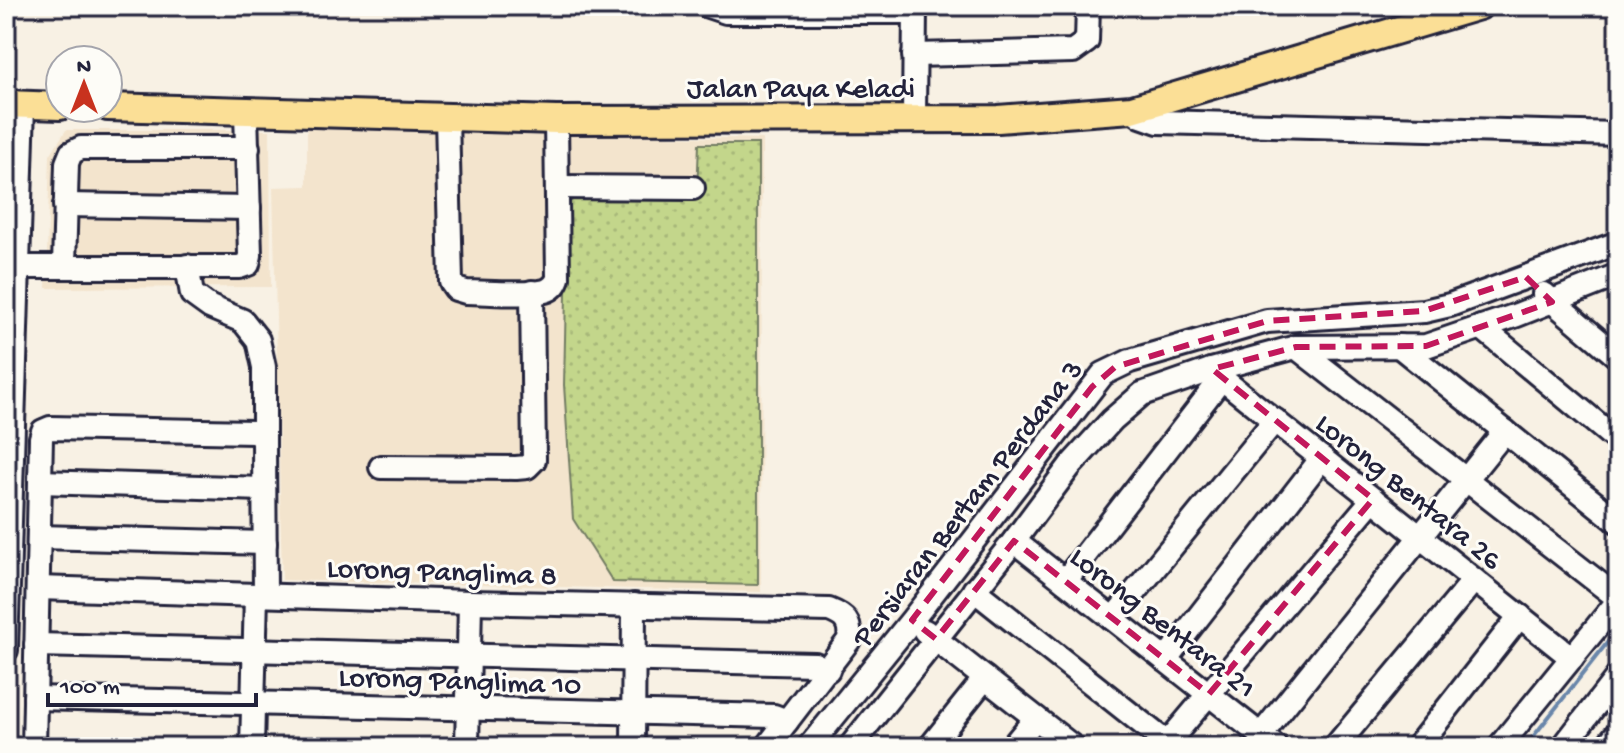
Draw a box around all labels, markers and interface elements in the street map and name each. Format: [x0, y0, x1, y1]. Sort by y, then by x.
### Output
north arrow [44, 44, 124, 124]
text: N [77, 55, 91, 81]
street label: Jalan Paya Keladi [687, 74, 915, 109]
street label: Persiaran Bertam Perdana 3 [846, 354, 1093, 656]
street label: Lorong Bentara 26 [1307, 408, 1508, 580]
street label: Lorong Bentara 21 [1061, 541, 1261, 708]
street label: Lorong Panglima 8 [326, 553, 558, 596]
scale bar [48, 657, 256, 707]
street label: Lorong Panglima 10 [338, 662, 582, 705]
text: 100 m [59, 674, 120, 703]

